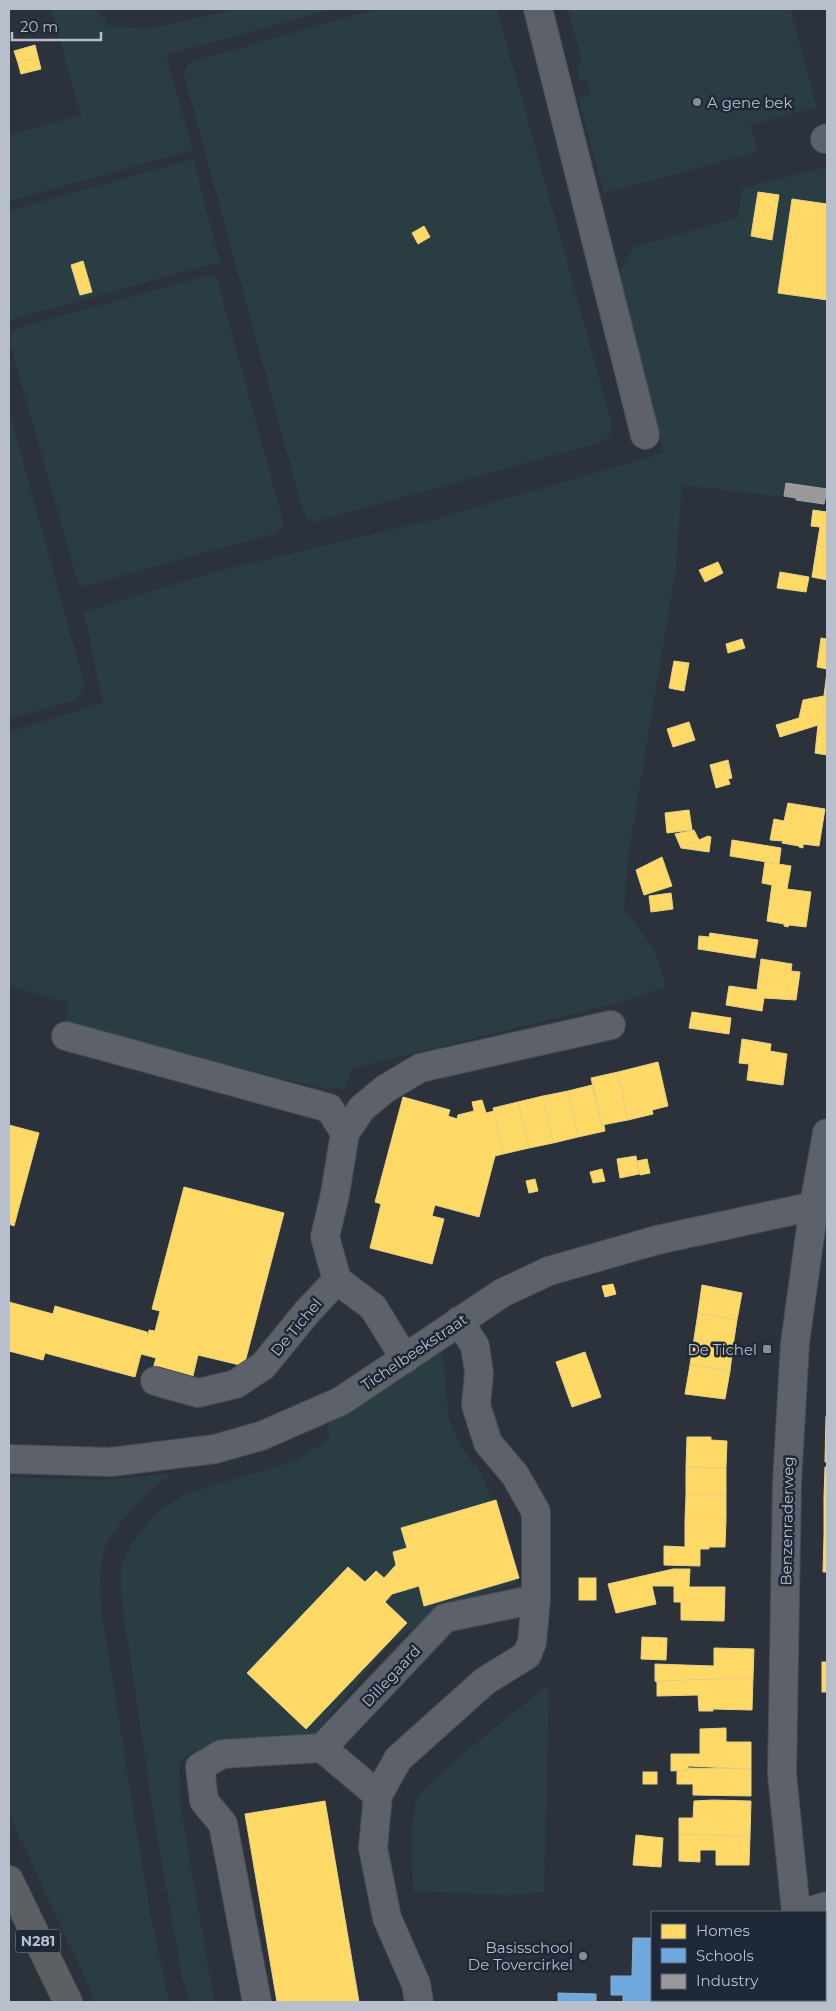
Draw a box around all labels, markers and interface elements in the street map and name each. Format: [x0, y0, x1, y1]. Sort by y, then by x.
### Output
scale bar [12, 10, 101, 42]
text: 20 m [20, 17, 58, 36]
place label: A gene bek [707, 93, 792, 112]
marker: A gene bek [691, 96, 703, 108]
street label: De Tichel [266, 1294, 326, 1360]
street label: Tichelbeekstraat [357, 1309, 471, 1395]
place label: De Tichel [687, 1340, 757, 1359]
marker: De Tichel [761, 1343, 773, 1355]
street label: Benzenraderweg [776, 1456, 798, 1586]
street label: Dillegaard [358, 1641, 424, 1711]
legend [651, 1911, 826, 2001]
text: Homes [696, 1921, 750, 1940]
road number: N281 [15, 1930, 60, 1952]
place label: Basisschool De Tovercirkel [468, 1938, 573, 1974]
text: Schools [696, 1946, 754, 1965]
marker: Basisschool De Tovercirkel [577, 1950, 589, 1962]
text: Industry [696, 1971, 759, 1990]

